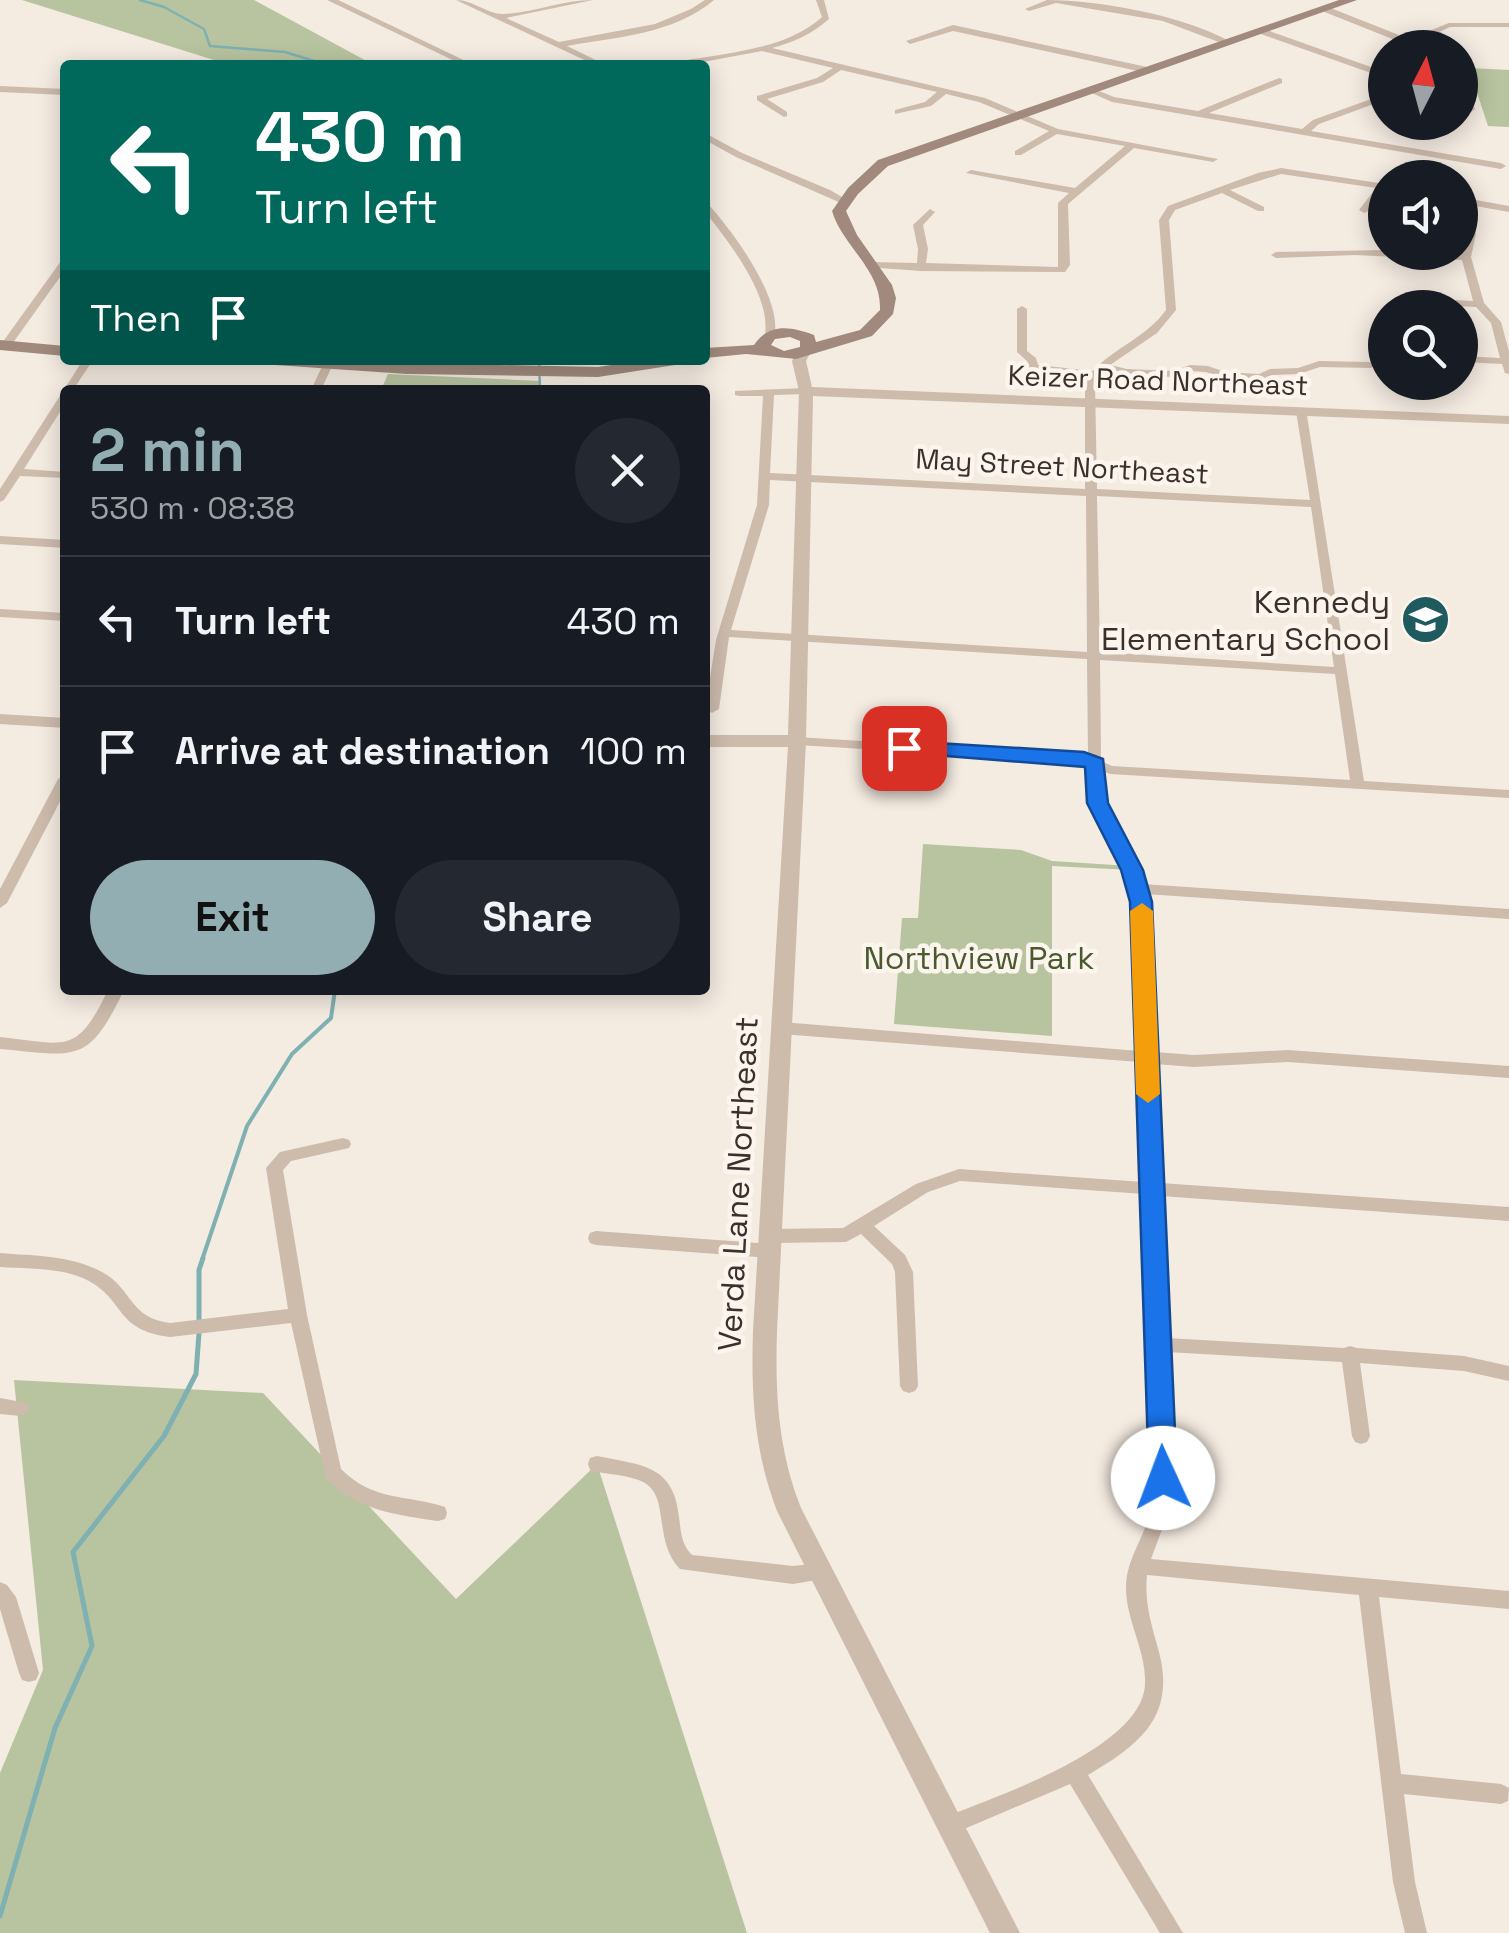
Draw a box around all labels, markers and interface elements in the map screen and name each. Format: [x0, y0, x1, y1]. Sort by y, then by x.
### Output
north arrow [1368, 30, 1478, 140]
map controls [1368, 30, 1478, 400]
text: 430 m [255, 92, 465, 181]
icon: left [90, 100, 220, 230]
button: sound [1368, 160, 1478, 270]
text: Turn left [255, 179, 438, 236]
icon: arrive [201, 290, 256, 345]
button: search [1368, 290, 1478, 400]
text: Then [90, 294, 181, 342]
street label: Keizer Road Northeast [1007, 357, 1309, 403]
text: 2 min [90, 412, 245, 489]
button: close [575, 418, 680, 523]
street label: May Street Northeast [915, 440, 1209, 492]
text: 530 m · 08:38 [90, 488, 295, 528]
place label: Kennedy Elementary School [1101, 582, 1390, 659]
icon: left [90, 594, 145, 649]
school or university icon: Kennedy Elementary School [1399, 594, 1451, 646]
text: Turn left [175, 597, 331, 645]
text: 430 m [566, 597, 680, 645]
pin [862, 706, 947, 791]
icon: arrive [877, 721, 932, 776]
icon: arrive [90, 724, 145, 779]
text: Arrive at destination [175, 727, 550, 775]
text: 100 m [580, 727, 687, 775]
button: Exit [90, 860, 375, 975]
button: Share [395, 860, 680, 975]
park label: Northview Park [863, 938, 1095, 978]
street label: Verda Lane Northeast [709, 1016, 767, 1352]
position arrow [1111, 1426, 1215, 1530]

